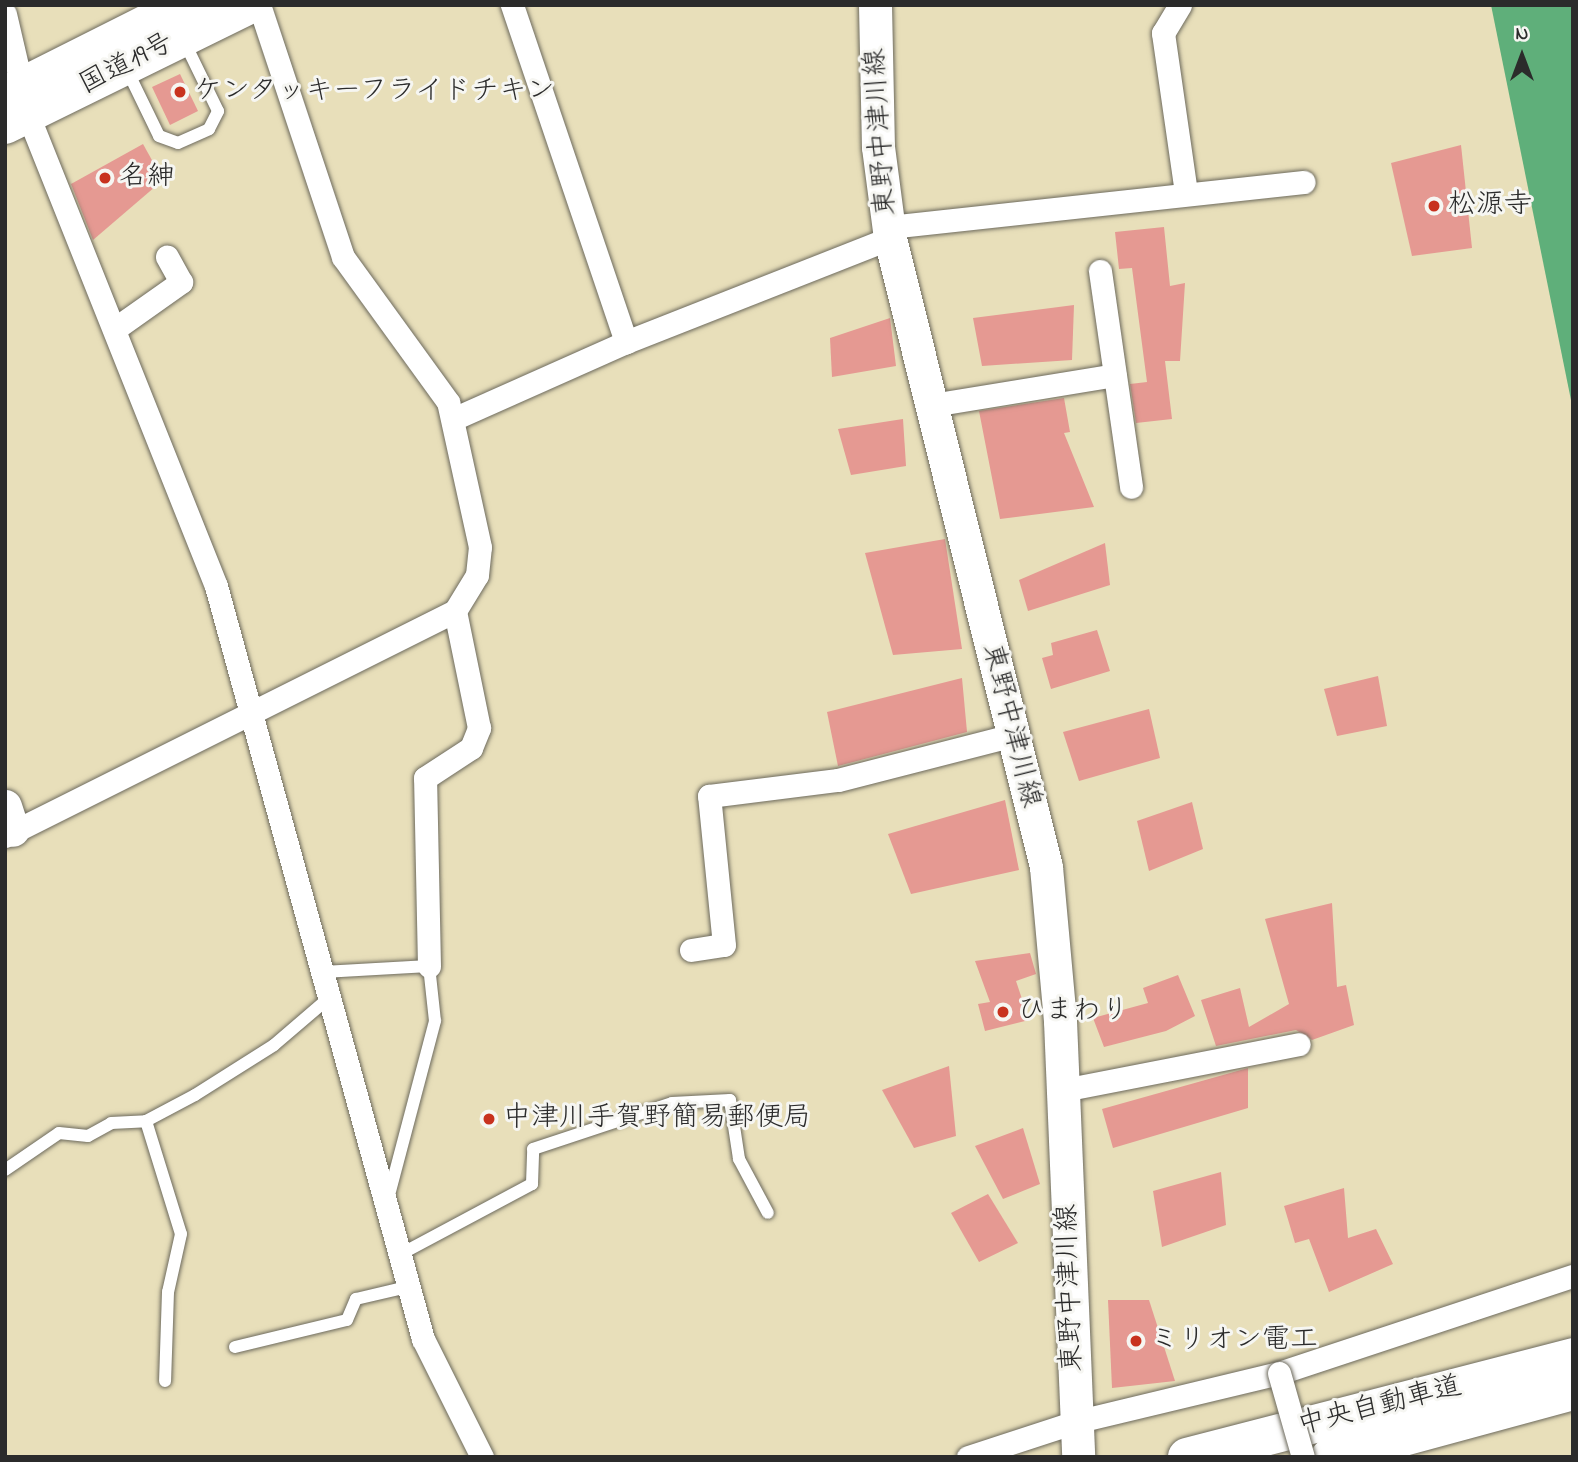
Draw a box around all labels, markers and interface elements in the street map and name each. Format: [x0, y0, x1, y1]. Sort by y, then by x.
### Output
north arrow [1487, 21, 1557, 91]
text: N [1516, 21, 1528, 48]
street label: 国道19号 [74, 27, 180, 103]
street label: 東野中津川線 [859, 47, 905, 217]
place label: ケンタッキーフライドチキン [194, 75, 558, 109]
marker: ケンタッキーフライドチキン [172, 84, 188, 100]
place label: 名紳 [119, 161, 175, 195]
marker: 名紳 [97, 170, 113, 186]
place label: 松源寺 [1448, 189, 1532, 223]
marker: 松源寺 [1426, 198, 1442, 214]
street label: 東野中津川線 [973, 640, 1047, 812]
place label: ひまわり [1017, 995, 1129, 1029]
marker: ひまわり [995, 1004, 1011, 1020]
place label: 中津川手賀野簡易郵便局 [503, 1102, 811, 1136]
marker: 中津川手賀野簡易郵便局 [481, 1111, 497, 1127]
street label: 東野中津川線 [1051, 1203, 1091, 1373]
place label: ミリオン電工 [1150, 1324, 1318, 1358]
marker: ミリオン電工 [1128, 1333, 1144, 1349]
street label: 中央自動車道 [1294, 1370, 1466, 1444]

